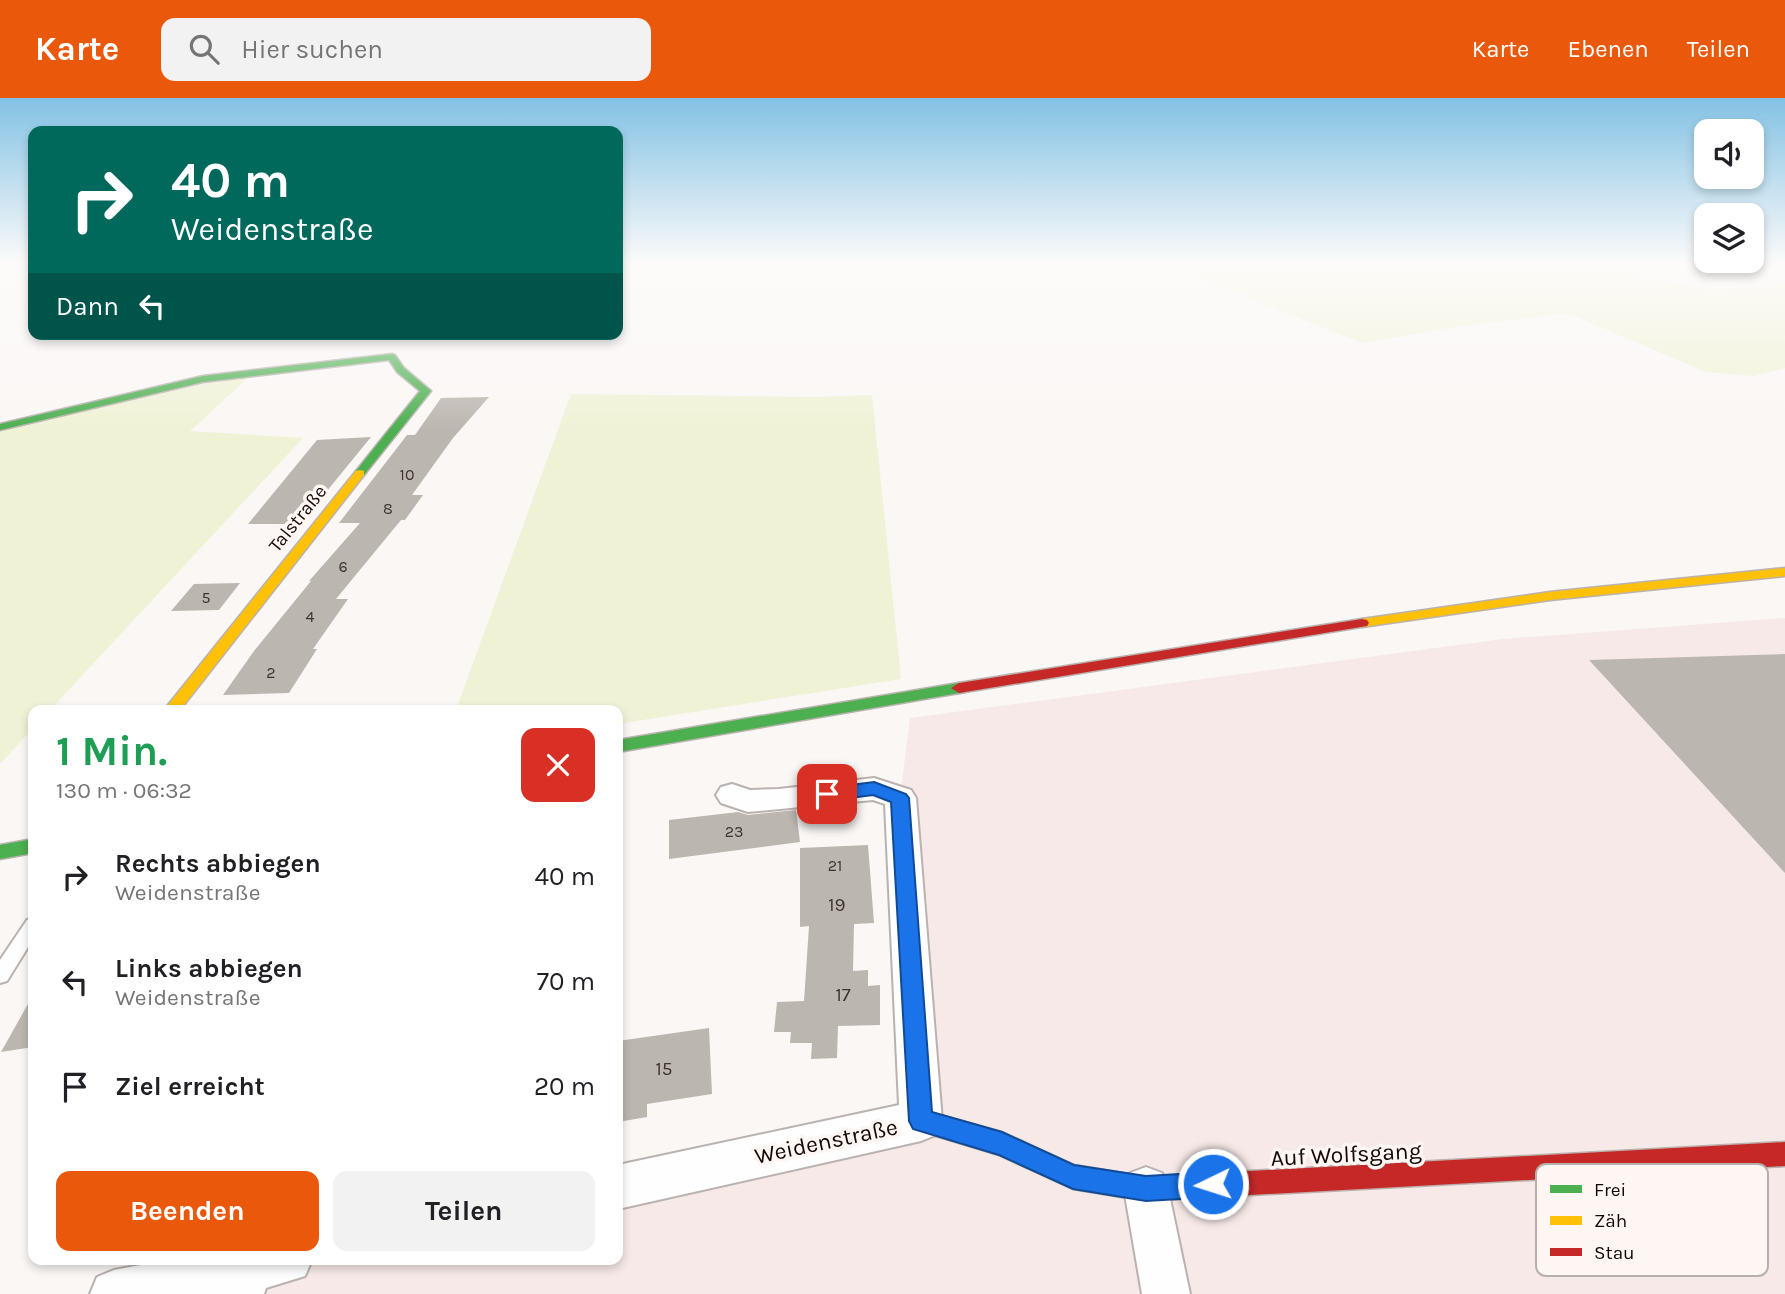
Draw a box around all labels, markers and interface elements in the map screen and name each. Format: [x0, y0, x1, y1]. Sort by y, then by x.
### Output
search box [161, 18, 651, 81]
text: Karte [35, 30, 119, 68]
icon: search [185, 30, 223, 68]
text: Hier suchen [241, 34, 383, 65]
text: Karte [1472, 35, 1529, 63]
text: Ebenen [1567, 35, 1649, 63]
text: Teilen [1687, 35, 1750, 63]
map controls [1694, 119, 1764, 273]
button: sound [1694, 119, 1764, 189]
text: 40 m [171, 152, 290, 209]
icon: right [56, 154, 147, 245]
button: layers [1694, 203, 1764, 273]
text: Weidenstraße [171, 211, 373, 248]
icon: left [133, 287, 171, 325]
text: Dann [56, 291, 119, 322]
house number: 10 [400, 465, 414, 484]
street label: Talstraße [264, 481, 331, 556]
house number: 8 [383, 499, 393, 518]
house number: 6 [338, 557, 348, 576]
house number: 5 [201, 588, 211, 607]
house number: 4 [306, 607, 315, 626]
house number: 2 [266, 663, 276, 682]
text: 1 Min. [56, 726, 167, 776]
button: close [521, 728, 595, 802]
pin [797, 764, 857, 824]
icon: arrive [808, 775, 846, 813]
text: 130 m · 06:32 [56, 777, 192, 804]
house number: 23 [725, 822, 743, 841]
text: Rechts abbiegen [115, 848, 321, 879]
house number: 21 [828, 856, 842, 875]
icon: right [56, 858, 94, 896]
text: 40 m [535, 861, 595, 892]
text: Weidenstraße [115, 879, 260, 906]
house number: 19 [828, 894, 846, 916]
text: Links abbiegen [115, 953, 303, 984]
icon: left [56, 963, 94, 1001]
text: 70 m [537, 966, 595, 997]
text: Weidenstraße [115, 984, 260, 1011]
house number: 17 [835, 984, 851, 1006]
house number: 15 [655, 1058, 673, 1080]
icon: arrive [56, 1068, 94, 1106]
text: Ziel erreicht [115, 1071, 265, 1102]
text: 20 m [534, 1071, 595, 1102]
street label: Weidenstraße [752, 1113, 900, 1170]
street label: Auf Wolfsgang [1270, 1137, 1422, 1172]
position arrow [1176, 1147, 1250, 1221]
legend [1536, 1164, 1768, 1276]
button: Beenden [56, 1171, 319, 1251]
button: Teilen [333, 1171, 595, 1251]
text: Frei [1594, 1179, 1626, 1201]
text: Zäh [1594, 1210, 1627, 1232]
text: Stau [1594, 1242, 1635, 1264]

